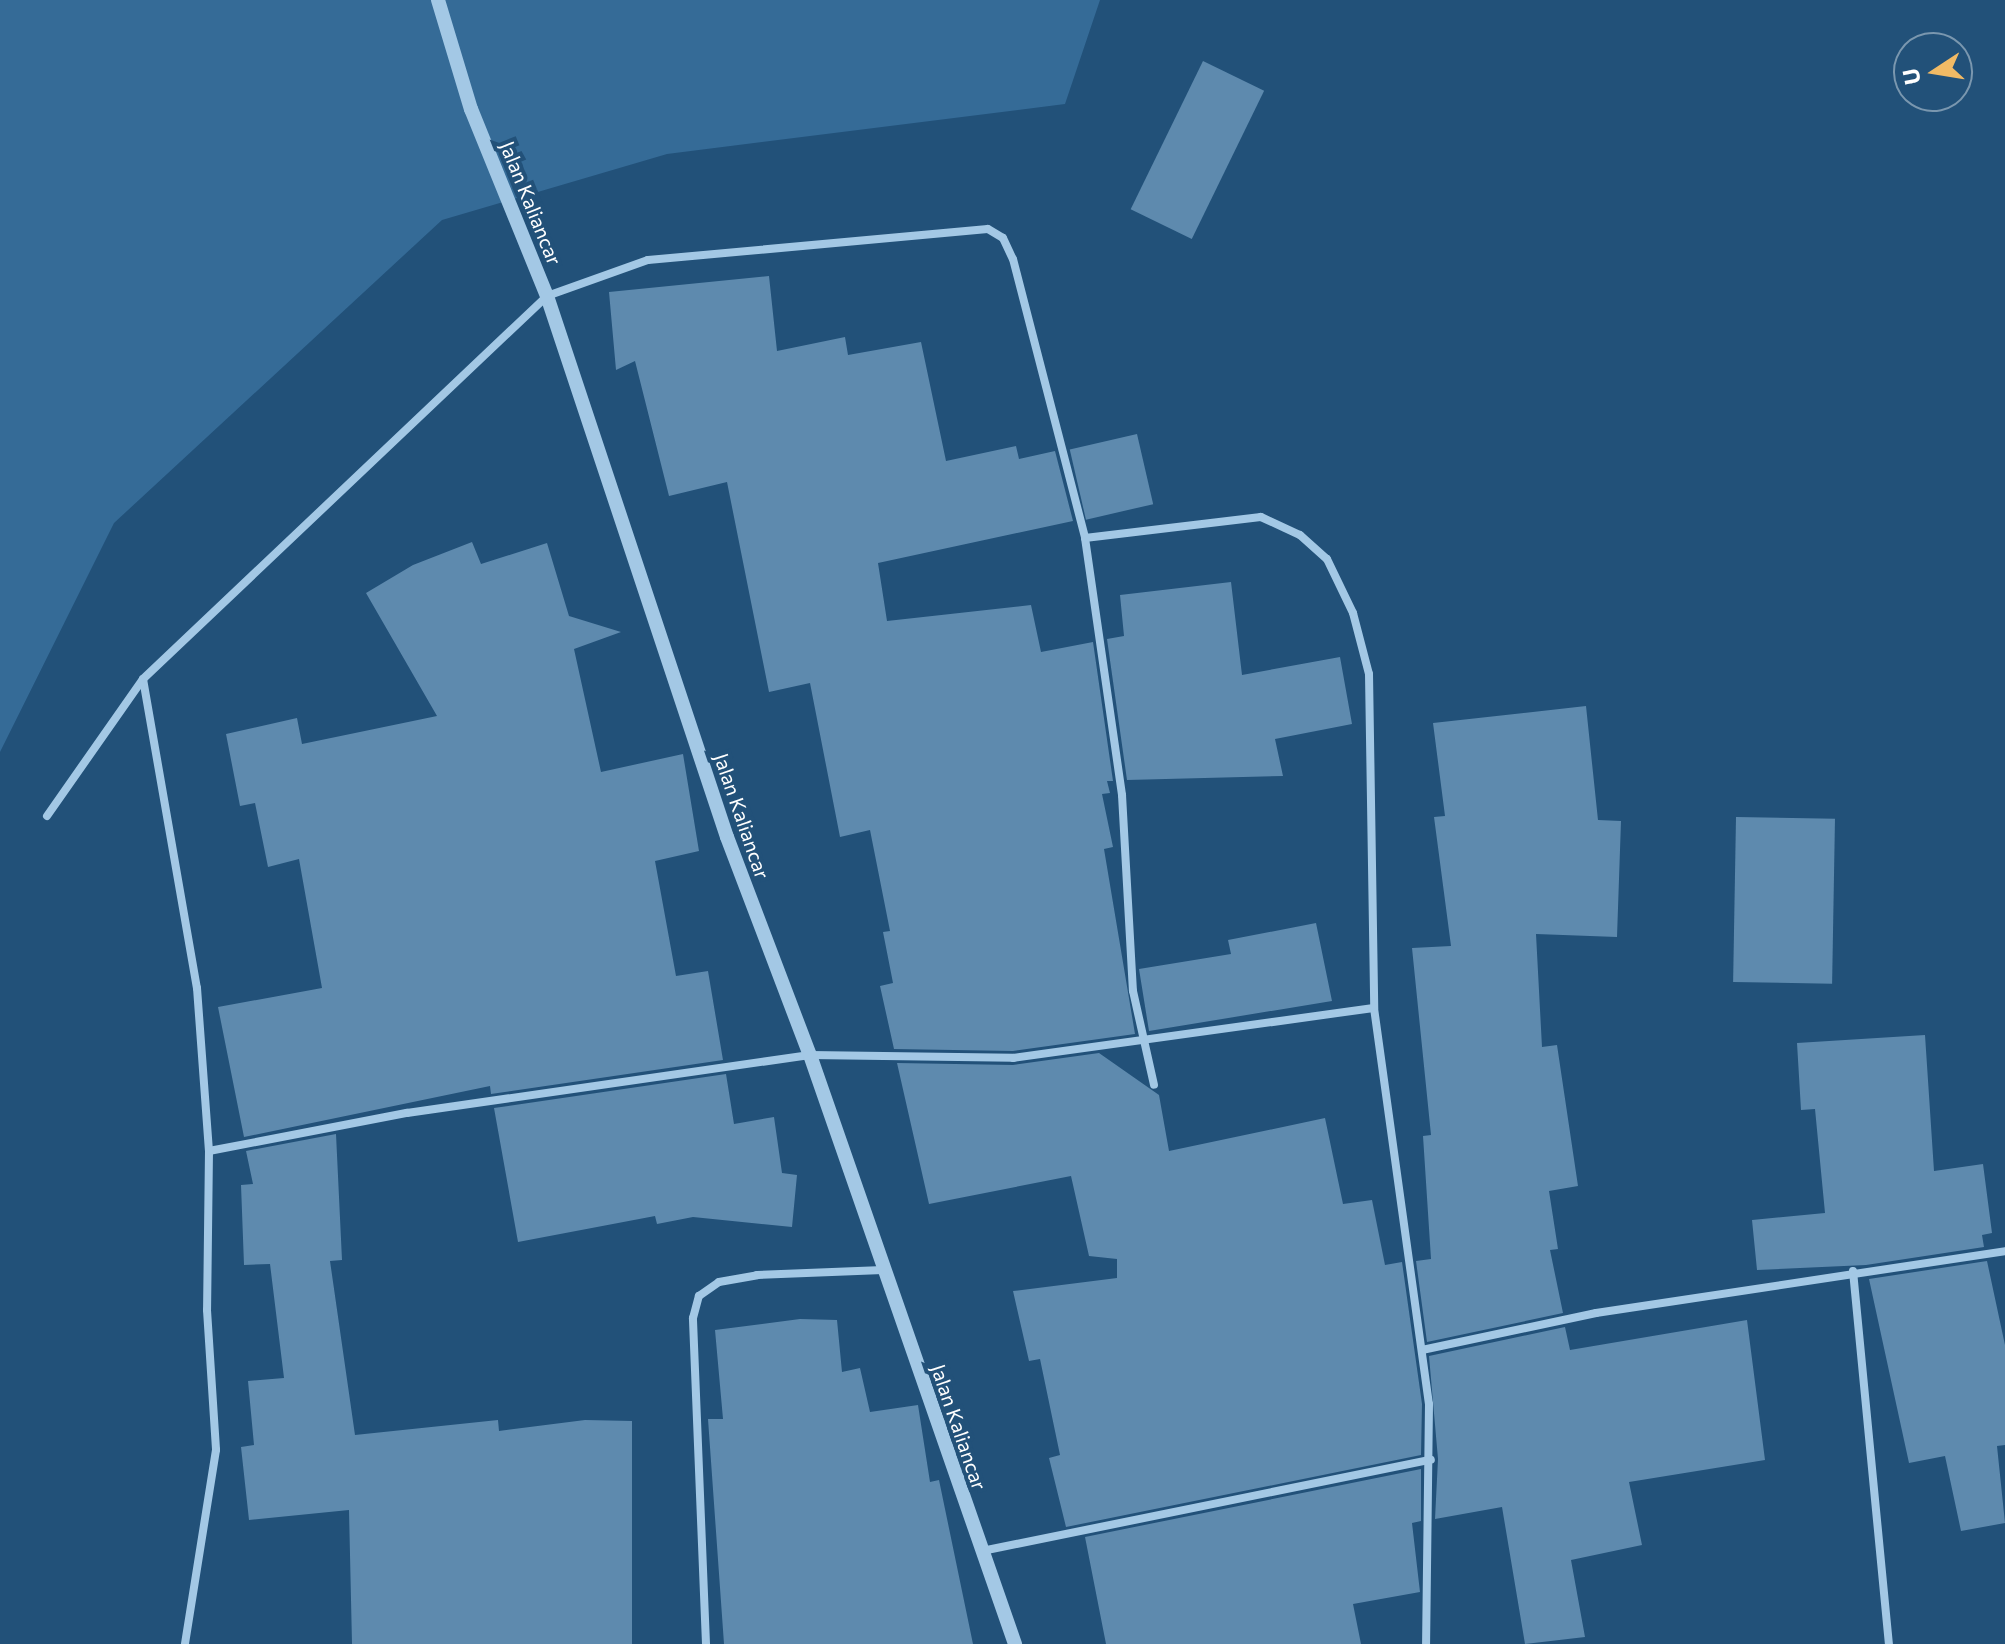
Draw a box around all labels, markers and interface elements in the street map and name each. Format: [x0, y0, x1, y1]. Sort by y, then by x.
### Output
north arrow [1893, 32, 1973, 112]
text: U [1896, 66, 1926, 87]
street label: Jalan Kaliancar [495, 138, 567, 268]
street label: Jalan Kaliancar [709, 750, 775, 882]
street label: Jalan Kaliancar [926, 1361, 992, 1493]

